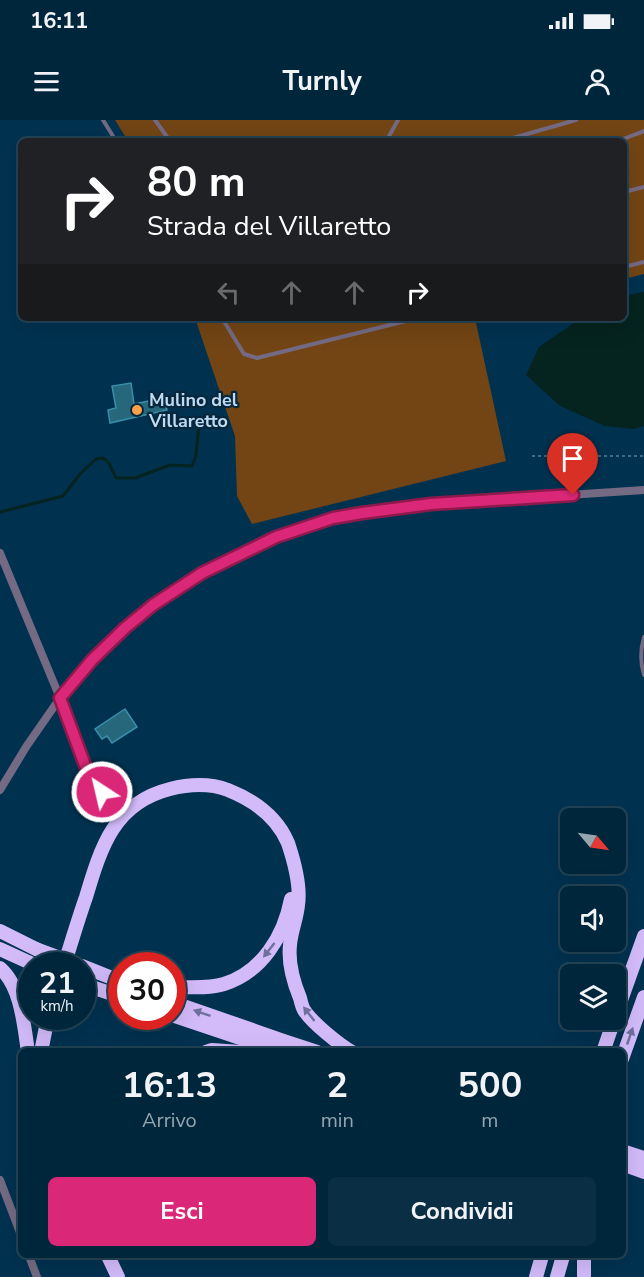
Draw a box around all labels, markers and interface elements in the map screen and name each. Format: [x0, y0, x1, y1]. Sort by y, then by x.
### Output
text: 16:11 [30, 6, 88, 36]
text: Turnly [282, 63, 362, 100]
icon: menu [30, 65, 63, 98]
icon: person [581, 65, 614, 98]
text: 80 m [147, 154, 246, 211]
icon: right [48, 162, 126, 240]
text: Strada del Villaretto [147, 208, 391, 245]
icon: left [212, 276, 245, 309]
icon: ahead [275, 276, 308, 309]
icon: ahead [338, 276, 371, 309]
icon: right [401, 276, 434, 309]
place label: Mulino del Villaretto [148, 388, 238, 433]
marker: Mulino del Villaretto [130, 403, 144, 417]
pin [547, 433, 598, 495]
icon: arrive [556, 442, 589, 475]
position arrow [70, 760, 134, 824]
north arrow [560, 808, 626, 874]
map controls [560, 808, 626, 1030]
button: sound [560, 886, 626, 952]
one-way arrow [262, 942, 275, 958]
speed limit sign: 30 [108, 952, 186, 1030]
text: 21 [39, 963, 75, 1004]
button: layers [560, 964, 626, 1030]
text: km/h [40, 996, 74, 1016]
one-way arrow [303, 1006, 315, 1021]
one-way arrow [193, 1007, 211, 1017]
one-way arrow [626, 1027, 636, 1045]
text: 16:13 [122, 1061, 217, 1110]
text: 2 [326, 1061, 348, 1110]
text: 500 [457, 1061, 522, 1110]
text: Arrivo [142, 1107, 197, 1134]
text: min [321, 1107, 354, 1134]
text: m [481, 1107, 498, 1134]
button: Esci [48, 1177, 316, 1246]
button: Condividi [328, 1177, 596, 1246]

